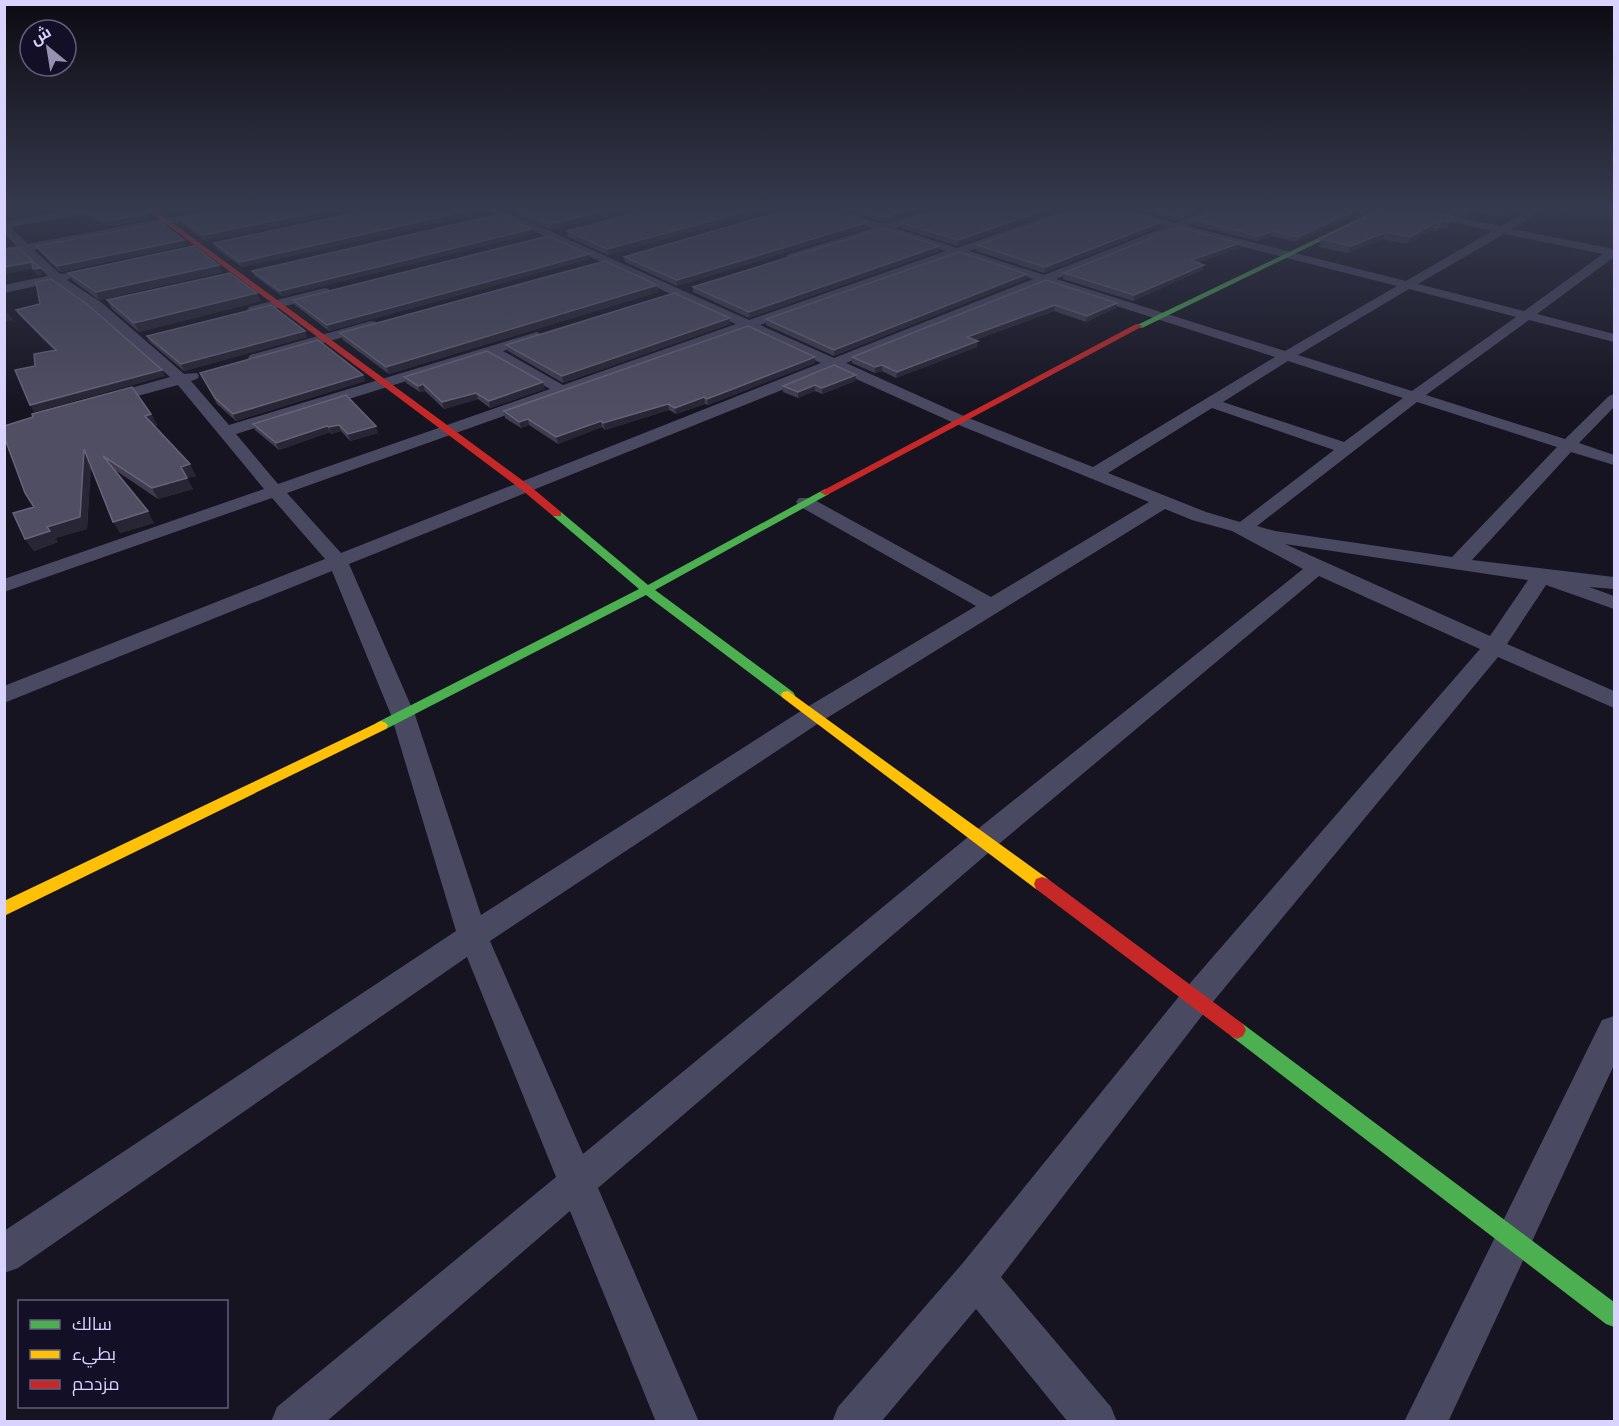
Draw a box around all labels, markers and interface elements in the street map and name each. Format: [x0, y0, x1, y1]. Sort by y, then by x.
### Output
north arrow [18, 18, 78, 78]
text: ش [28, 23, 54, 49]
legend [18, 1300, 228, 1408]
text: سالك [72, 1314, 112, 1334]
text: بطيء [72, 1344, 116, 1368]
text: مزدحم [72, 1374, 120, 1396]

